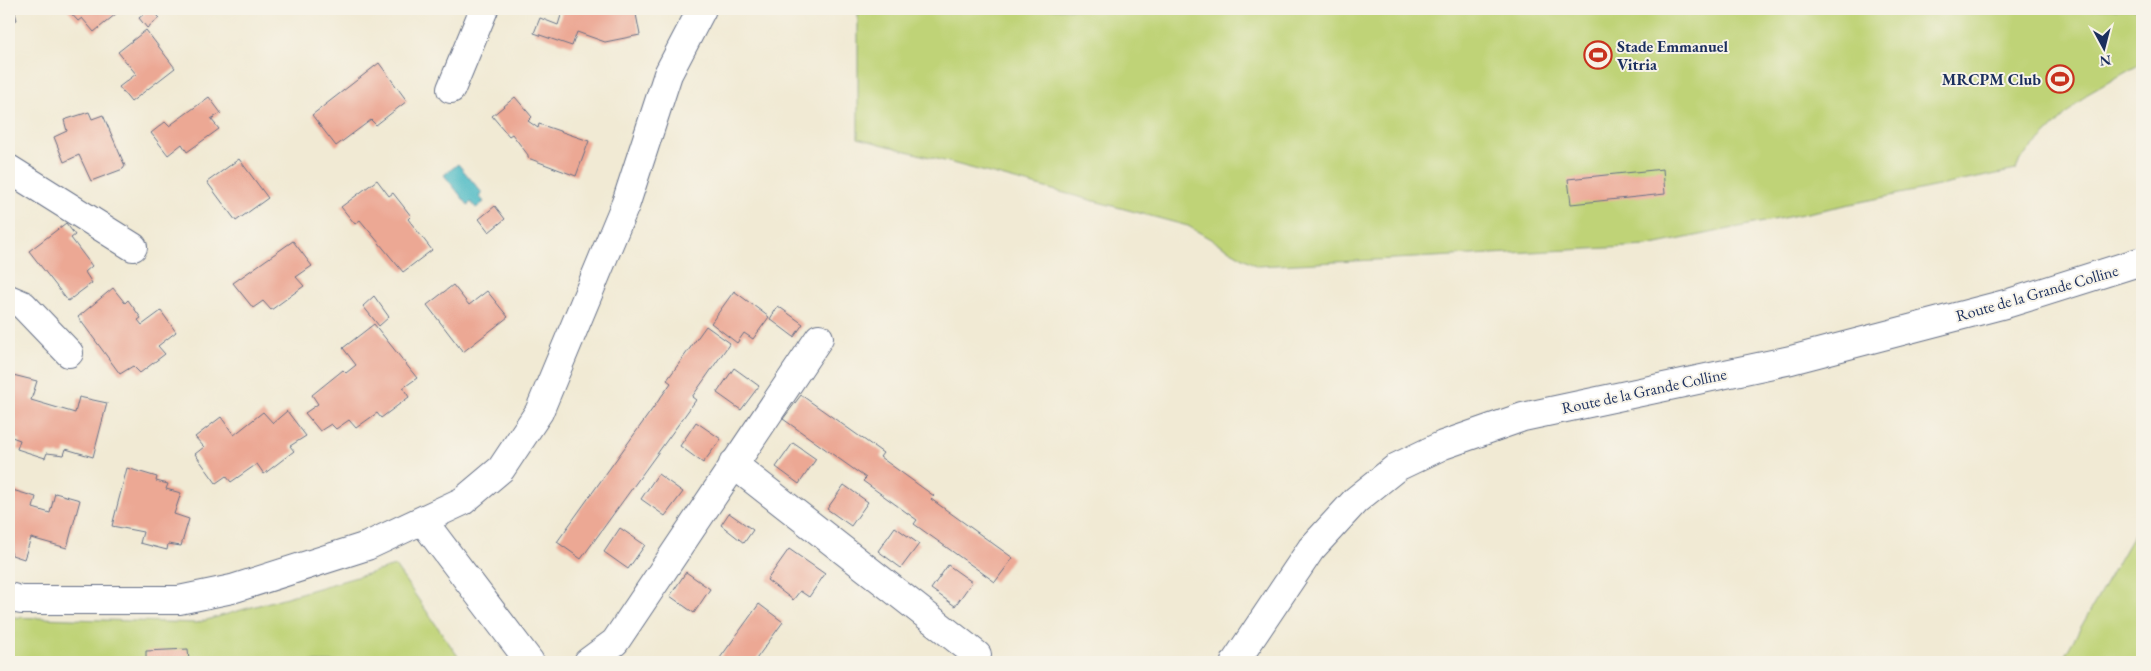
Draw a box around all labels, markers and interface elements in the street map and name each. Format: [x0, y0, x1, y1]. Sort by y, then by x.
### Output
north arrow [2078, 22, 2128, 72]
place label: Stade Emmanuel Vitria [1617, 36, 1729, 75]
sports icon: Stade Emmanuel Vitria [1583, 40, 1613, 70]
text: N [2098, 51, 2112, 71]
sports icon: MRCPM Club [2045, 64, 2075, 94]
place label: MRCPM Club [1942, 69, 2041, 90]
street label: Route de la Grande Colline [1953, 260, 2121, 326]
street label: Route de la Grande Colline [1560, 363, 1728, 419]

